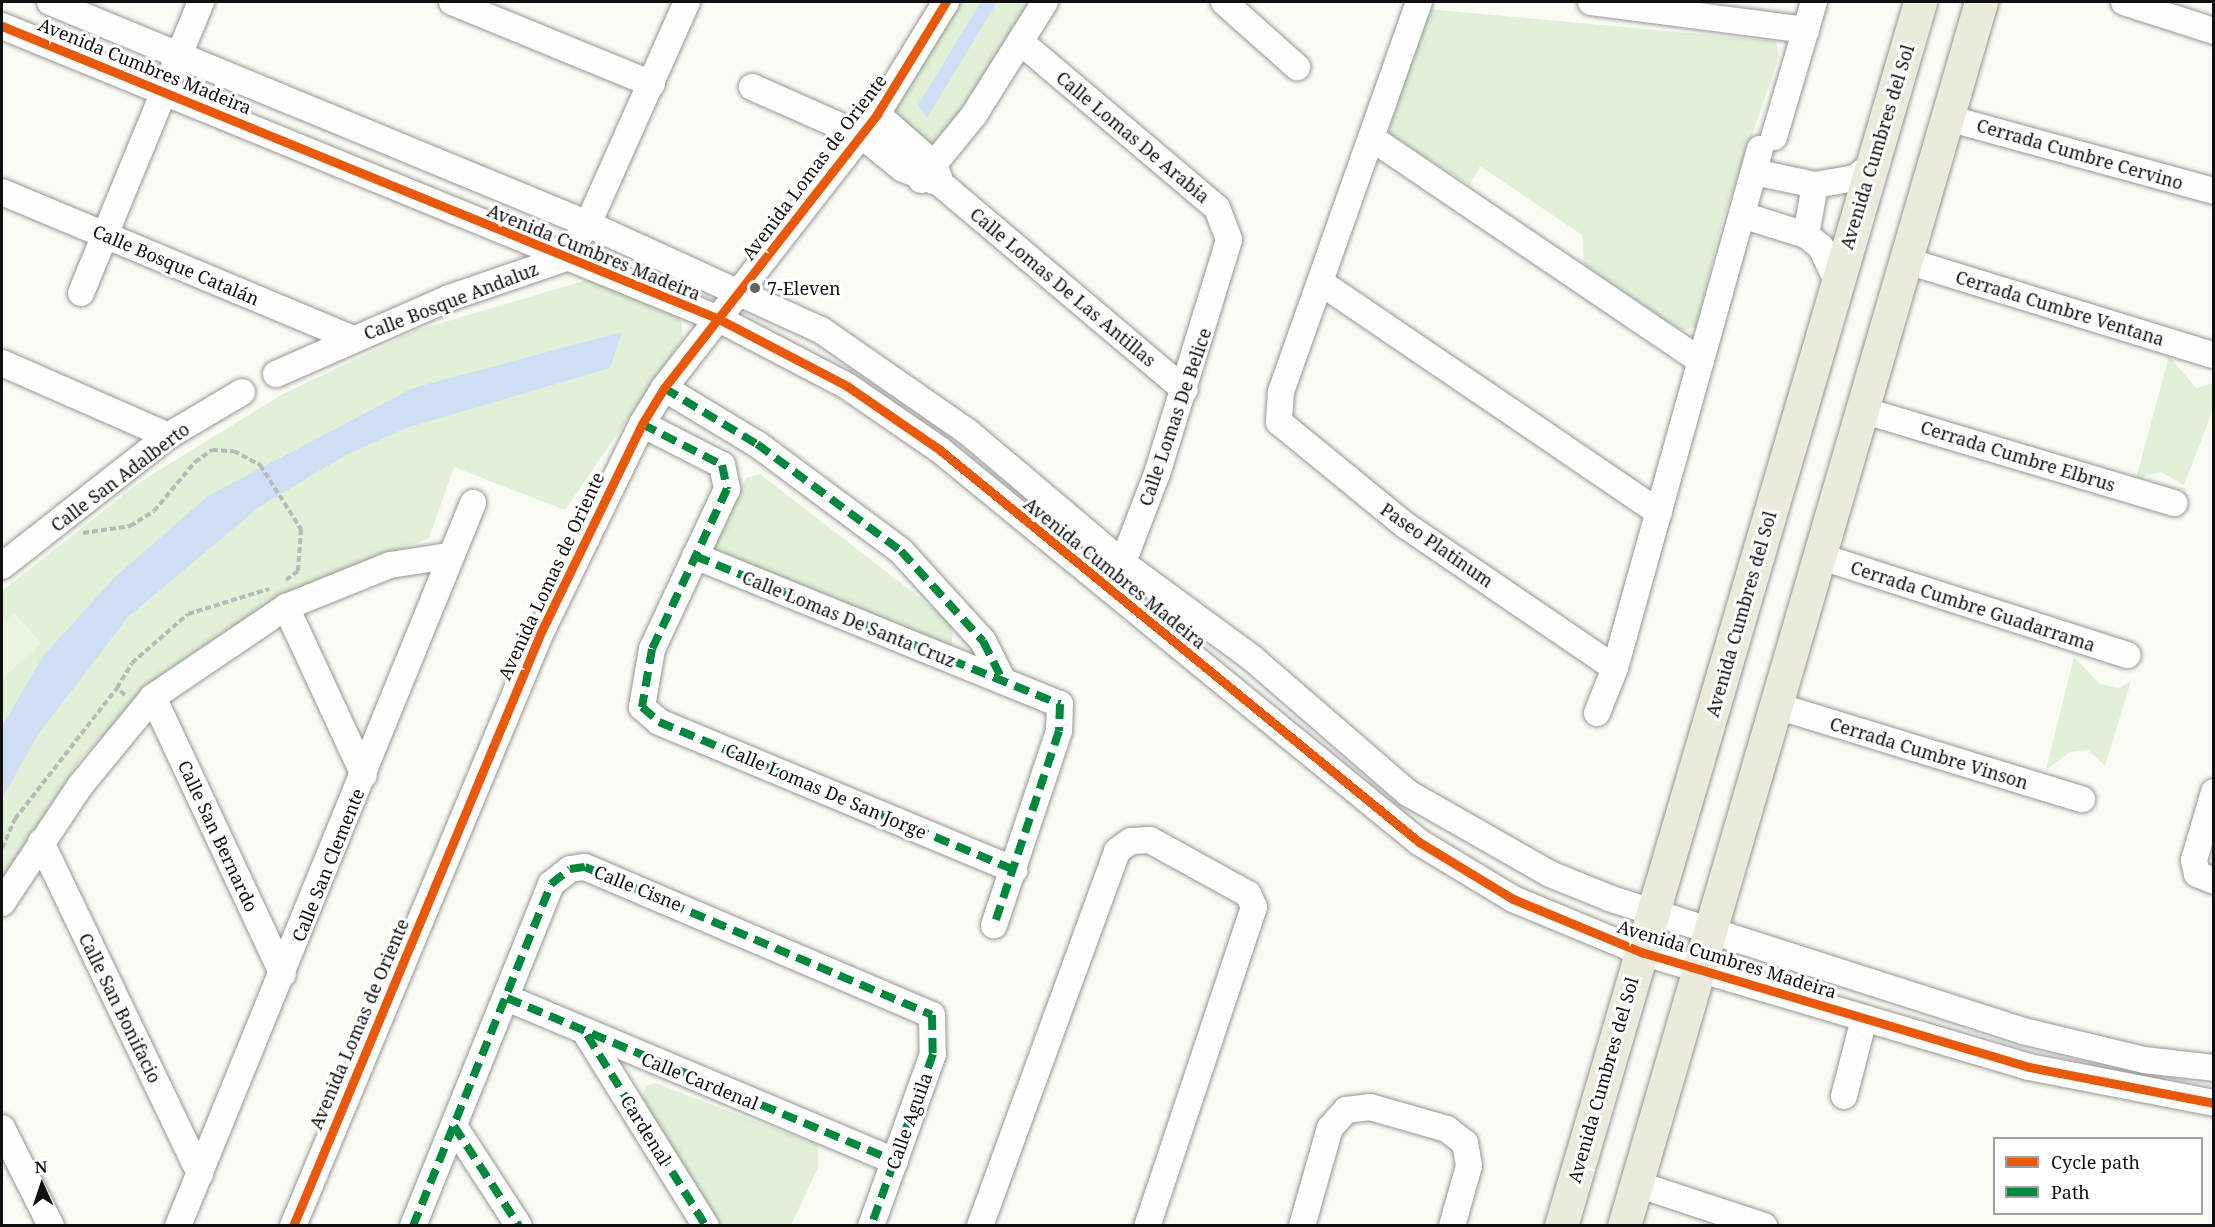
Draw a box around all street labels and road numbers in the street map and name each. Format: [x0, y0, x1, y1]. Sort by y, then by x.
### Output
street label: Avenida Cumbres Madeira [35, 13, 255, 119]
street label: Avenida Cumbres del Sol [1836, 42, 1918, 252]
street label: Calle Lomas De Arabia [1052, 67, 1214, 207]
street label: Avenida Lomas de Oriente [737, 70, 891, 264]
street label: Cerrada Cumbre Cervino [1974, 114, 2186, 194]
street label: Avenida Cumbres Madeira [484, 199, 704, 305]
street label: Calle Lomas De Las Antillas [966, 203, 1160, 371]
street label: Calle Bosque Catalán [90, 220, 262, 310]
street label: Calle Bosque Andaluz [361, 258, 541, 344]
street label: Cerrada Cumbre Ventana [1953, 266, 2167, 350]
street label: Calle Lomas De Belice [1134, 325, 1216, 509]
street label: Cerrada Cumbre Elbrus [1918, 416, 2118, 496]
street label: Calle San Adalberto [46, 418, 194, 536]
street label: Avenida Lomas de Oriente [493, 469, 609, 683]
street label: Avenida Cumbres Madeira [1020, 493, 1210, 653]
street label: Paseo Platinum [1377, 498, 1497, 592]
street label: Avenida Cumbres del Sol [1701, 509, 1781, 719]
street label: Cerrada Cumbre Guadarrama [1848, 556, 2098, 656]
street label: Calle Lomas De Santa Cruz [739, 566, 959, 672]
street label: Cerrada Cumbre Vinson [1827, 713, 2031, 793]
street label: Calle Lomas De San Jorge [722, 739, 930, 843]
street label: Calle San Bernardo [173, 757, 263, 915]
street label: Calle San Clemente [287, 785, 369, 945]
street label: Calle Cisne [591, 861, 685, 915]
street label: Avenida Lomas de Oriente [305, 915, 413, 1133]
street label: Avenida Cumbres Madeira [1615, 915, 1839, 1003]
street label: Calle San Bonifacio [74, 929, 166, 1087]
street label: Avenida Cumbres del Sol [1563, 975, 1643, 1185]
street label: Calle Cardenal [638, 1048, 762, 1114]
street label: Calle Aguila [881, 1070, 937, 1172]
street label: Cardenal [616, 1091, 676, 1169]

